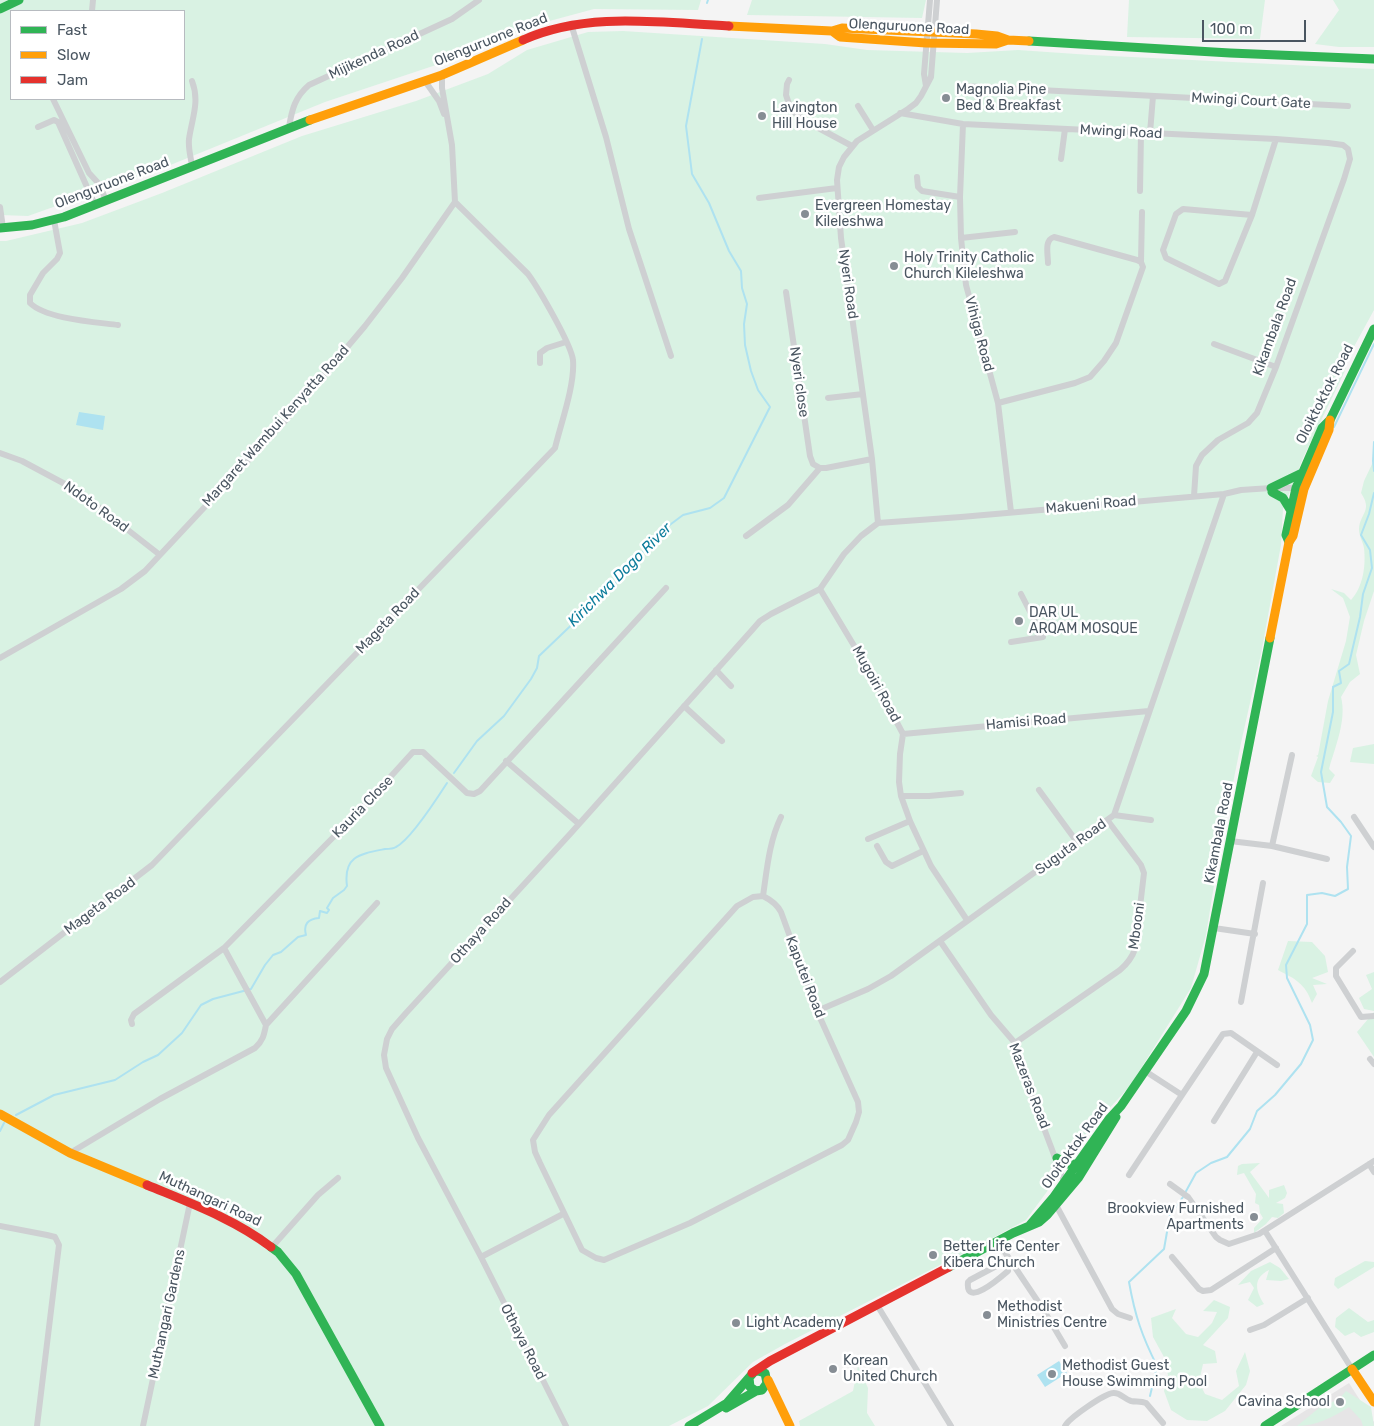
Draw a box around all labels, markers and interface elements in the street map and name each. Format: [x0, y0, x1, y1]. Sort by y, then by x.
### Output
legend [10, 10, 185, 100]
street label: Olenguruone Road [432, 10, 550, 70]
scale bar [1204, 10, 1308, 42]
street label: Olenguruone Road [848, 15, 970, 39]
text: 100 m [1210, 20, 1252, 38]
text: Fast [57, 21, 87, 39]
street label: Mijikenda Road [326, 27, 422, 83]
text: Slow [57, 46, 90, 64]
text: Jam [57, 71, 88, 89]
place label: Magnolia Pine Bed & Breakfast [956, 82, 1061, 114]
street label: Mwingi Court Gate [1191, 89, 1311, 113]
marker: Magnolia Pine Bed & Breakfast [940, 92, 952, 104]
place label: Lavington Hill House [772, 100, 837, 132]
marker: Lavington Hill House [756, 110, 768, 122]
street label: Mwingi Road [1079, 121, 1163, 143]
street label: Olenguruone Road [53, 154, 171, 212]
place label: Evergreen Homestay Kileleshwa [815, 198, 951, 230]
marker: Evergreen Homestay Kileleshwa [799, 208, 811, 220]
street label: Nyeri Road [835, 248, 861, 320]
place label: Holy Trinity Catholic Church Kileleshwa [904, 250, 1034, 282]
marker: Holy Trinity Catholic Church Kileleshwa [888, 260, 900, 272]
street label: Kikambala Road [1250, 276, 1300, 378]
street label: Vihiga Road [961, 295, 997, 373]
street label: Oloiktoktok Road [1293, 341, 1357, 447]
street label: Margaret Wambui Kenyatta Road [199, 342, 353, 510]
street label: Nyeri close [786, 346, 812, 418]
street label: Ndoto Road [60, 478, 132, 536]
street label: Makueni Road [1045, 493, 1137, 517]
water label: Kirichwa Dogo River [564, 519, 676, 631]
street label: Mageta Road [353, 585, 423, 657]
place label: DAR UL ARQAM MOSQUE [1029, 605, 1138, 638]
marker: DAR UL ARQAM MOSQUE [1013, 615, 1025, 627]
street label: Mugoiri Road [848, 643, 904, 725]
street label: Hamisi Road [985, 710, 1067, 734]
street label: Kauria Close [329, 772, 397, 842]
street label: Kikambala Road [1201, 781, 1237, 885]
street label: Suguta Road [1032, 816, 1110, 878]
street label: Mageta Road [61, 874, 139, 938]
street label: Othaya Road [447, 895, 515, 967]
street label: Mbooni [1125, 901, 1149, 951]
street label: Kaputei Road [782, 934, 828, 1020]
street label: Mazeras Road [1005, 1041, 1053, 1131]
street label: Oloitoktok Road [1038, 1100, 1112, 1192]
street label: Muthangari Road [156, 1168, 264, 1230]
place label: Brookview Furnished Apartments [1107, 1201, 1244, 1234]
marker: Brookview Furnished Apartments [1248, 1211, 1260, 1223]
place label: Better Life Center Kibera Church [943, 1239, 1060, 1272]
street label: Muthangari Gardens [145, 1248, 189, 1380]
marker: Better Life Center Kibera Church [927, 1249, 939, 1261]
place label: Methodist Ministries Centre [997, 1299, 1107, 1331]
street label: Othaya Road [497, 1301, 549, 1383]
marker: Methodist Ministries Centre [981, 1309, 993, 1321]
place label: Light Academy [746, 1315, 844, 1331]
marker: Light Academy [730, 1317, 742, 1329]
place label: Korean United Church [843, 1353, 937, 1385]
place label: Methodist Guest House Swimming Pool [1062, 1358, 1207, 1390]
marker: Korean United Church [827, 1363, 839, 1375]
marker: Methodist Guest House Swimming Pool [1046, 1368, 1058, 1380]
place label: Cavina School [1238, 1394, 1330, 1410]
marker: Cavina School [1334, 1396, 1346, 1408]

